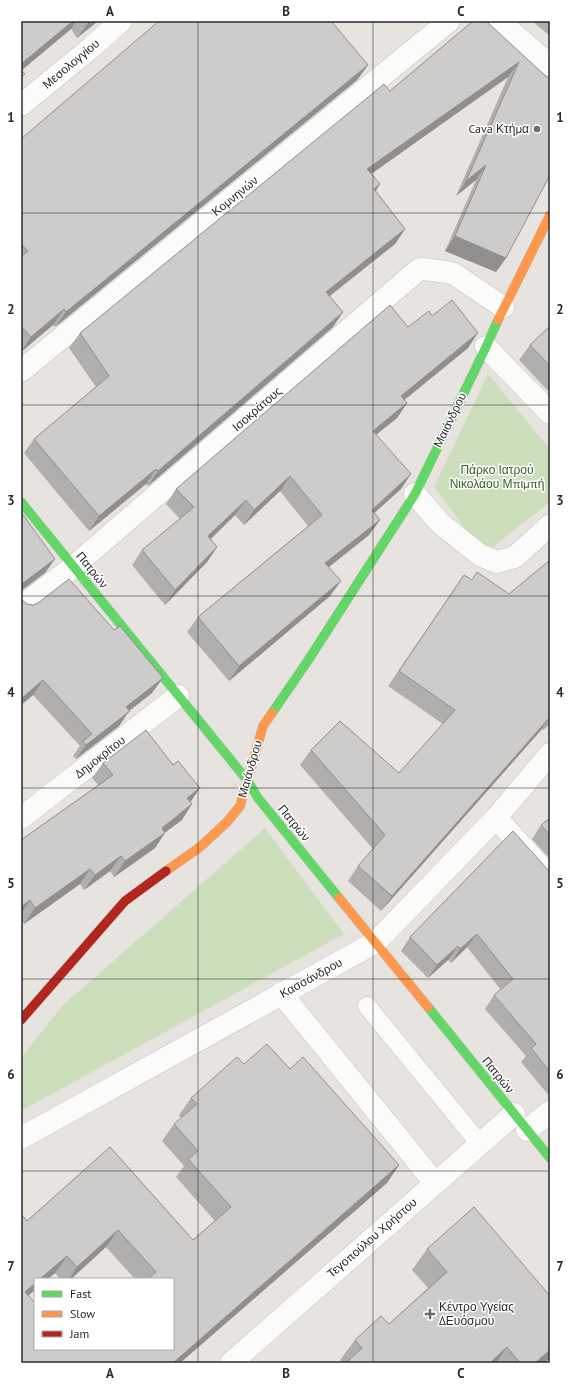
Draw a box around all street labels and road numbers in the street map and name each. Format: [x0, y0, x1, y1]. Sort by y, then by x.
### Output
street label: Μεσολογγίου [39, 36, 102, 92]
street label: Κομνηνών [209, 172, 261, 219]
street label: Ισοκράτους [229, 383, 285, 434]
street label: Μαιάνδρου [430, 390, 469, 450]
street label: Πατρών [73, 548, 112, 591]
street label: Δημοκρίτου [71, 732, 128, 781]
street label: Μαιάνδρου [234, 738, 265, 799]
street label: Πατρών [275, 801, 314, 844]
street label: Κασσάνδρου [277, 954, 345, 1001]
street label: Πατρών [479, 1053, 518, 1096]
street label: Τεγοπούλου Χρήστου [324, 1194, 420, 1281]

